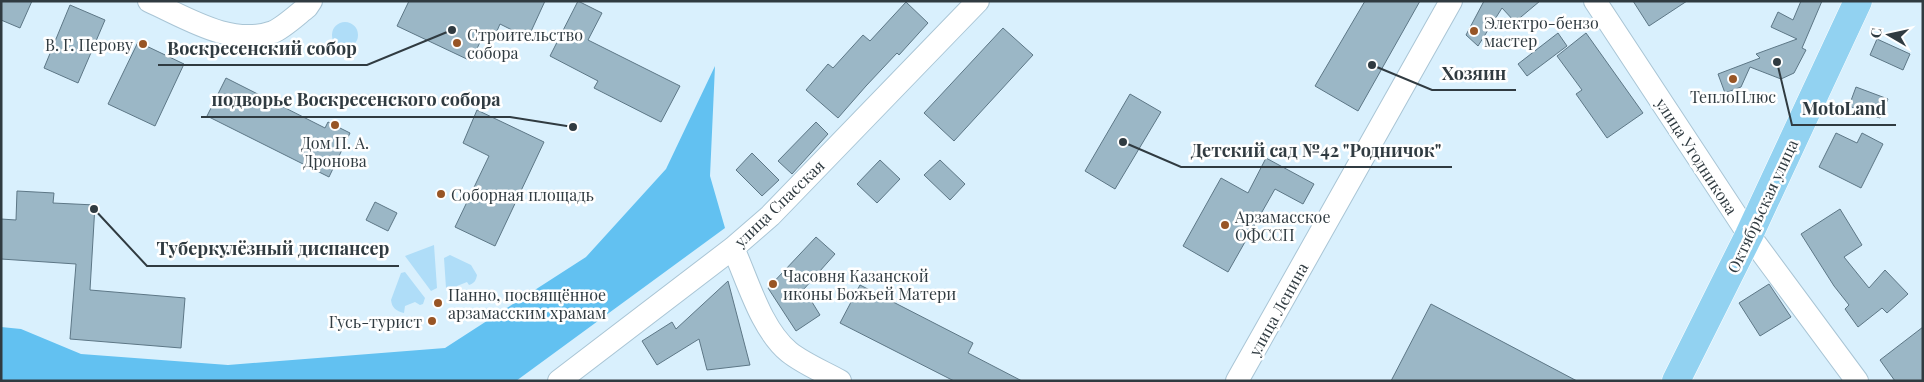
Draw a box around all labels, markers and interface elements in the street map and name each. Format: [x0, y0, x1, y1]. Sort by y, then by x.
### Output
north arrow [1864, 10, 1914, 60]
place label: Электро-бензо мастер [1484, 12, 1599, 51]
place label: Строительство собора [467, 24, 583, 63]
marker: Электро-бензо мастер [1468, 25, 1480, 37]
text: С [1866, 26, 1886, 39]
callout: Воскресенский собор [158, 32, 367, 65]
place label: В. Г. Перову [45, 34, 133, 55]
text: Воскресенский собор [167, 36, 357, 60]
marker: Строительство собора [451, 37, 463, 49]
marker: В. Г. Перову [137, 38, 149, 50]
callout: Хозяин [1432, 57, 1516, 90]
text: Хозяин [1442, 61, 1507, 85]
marker: ТеплоПлюс [1727, 73, 1739, 85]
callout: подворье Воскресенского собора [201, 84, 510, 117]
place label: ТеплоПлюс [1690, 86, 1776, 107]
text: подворье Воскресенского собора [211, 87, 501, 111]
callout: MotoLand [1792, 92, 1896, 125]
street label: улица Угодникова [1651, 93, 1743, 218]
text: MotoLand [1802, 96, 1887, 120]
marker: Дом П. А. Дронова [329, 119, 341, 131]
place label: Дом П. А. Дронова [301, 132, 369, 171]
callout: Детский сад №42 "Родничок" [1181, 134, 1452, 167]
street label: Октябрьская улица [1722, 136, 1802, 276]
text: Детский сад №42 "Родничок" [1191, 138, 1441, 162]
street label: улица Спасская [729, 154, 829, 252]
place label: Соборная площадь [451, 184, 594, 205]
marker: Соборная площадь [435, 188, 447, 200]
place label: Арзамасское ОФССП [1234, 206, 1330, 245]
marker: Арзамасское ОФССП [1219, 219, 1231, 231]
callout: Туберкулёзный диспансер [147, 233, 399, 266]
text: Туберкулёзный диспансер [157, 236, 390, 260]
street label: улица Ленина [1243, 259, 1312, 360]
place label: Часовня Казанской иконы Божьей Матери [783, 265, 956, 304]
marker: Часовня Казанской иконы Божьей Матери [767, 278, 779, 290]
place label: Панно, посвящённое арзамасским храмам [448, 284, 606, 323]
marker: Панно, посвящённое арзамасским храмам [432, 297, 444, 309]
place label: Гусь-турист [329, 311, 422, 332]
marker: Гусь-турист [426, 315, 438, 327]

